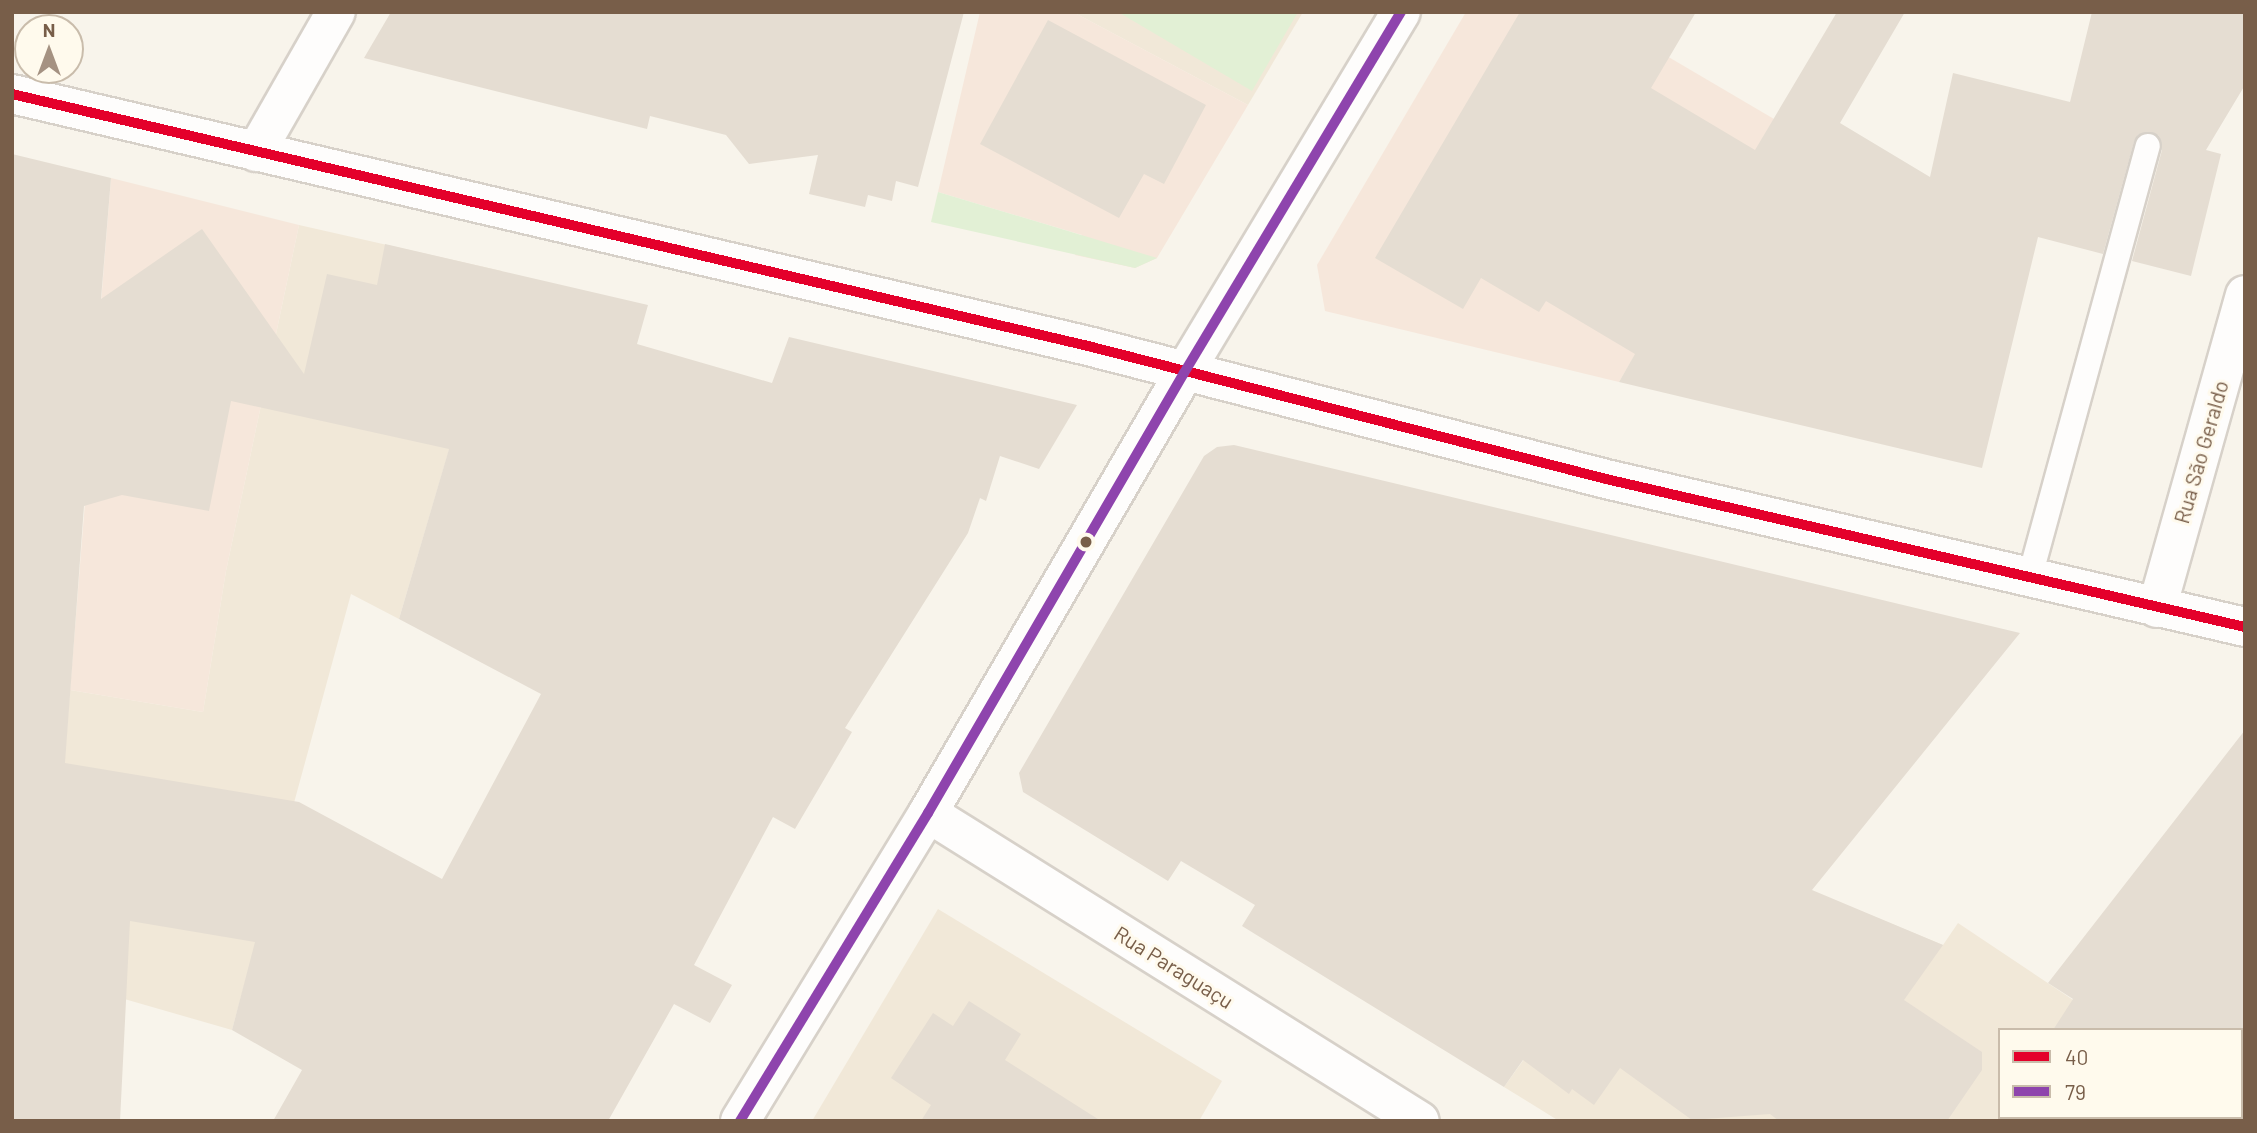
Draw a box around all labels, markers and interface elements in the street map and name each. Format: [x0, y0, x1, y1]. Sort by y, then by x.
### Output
north arrow [14, 14, 84, 84]
text: N [43, 18, 55, 41]
street label: Rua São Geraldo [2169, 378, 2233, 526]
unlabelled marker [1079, 535, 1093, 549]
street label: Rua Paraguaçu [1110, 920, 1238, 1014]
legend [1998, 1028, 2243, 1119]
text: 40 [2065, 1044, 2088, 1069]
text: 79 [2065, 1079, 2086, 1104]

